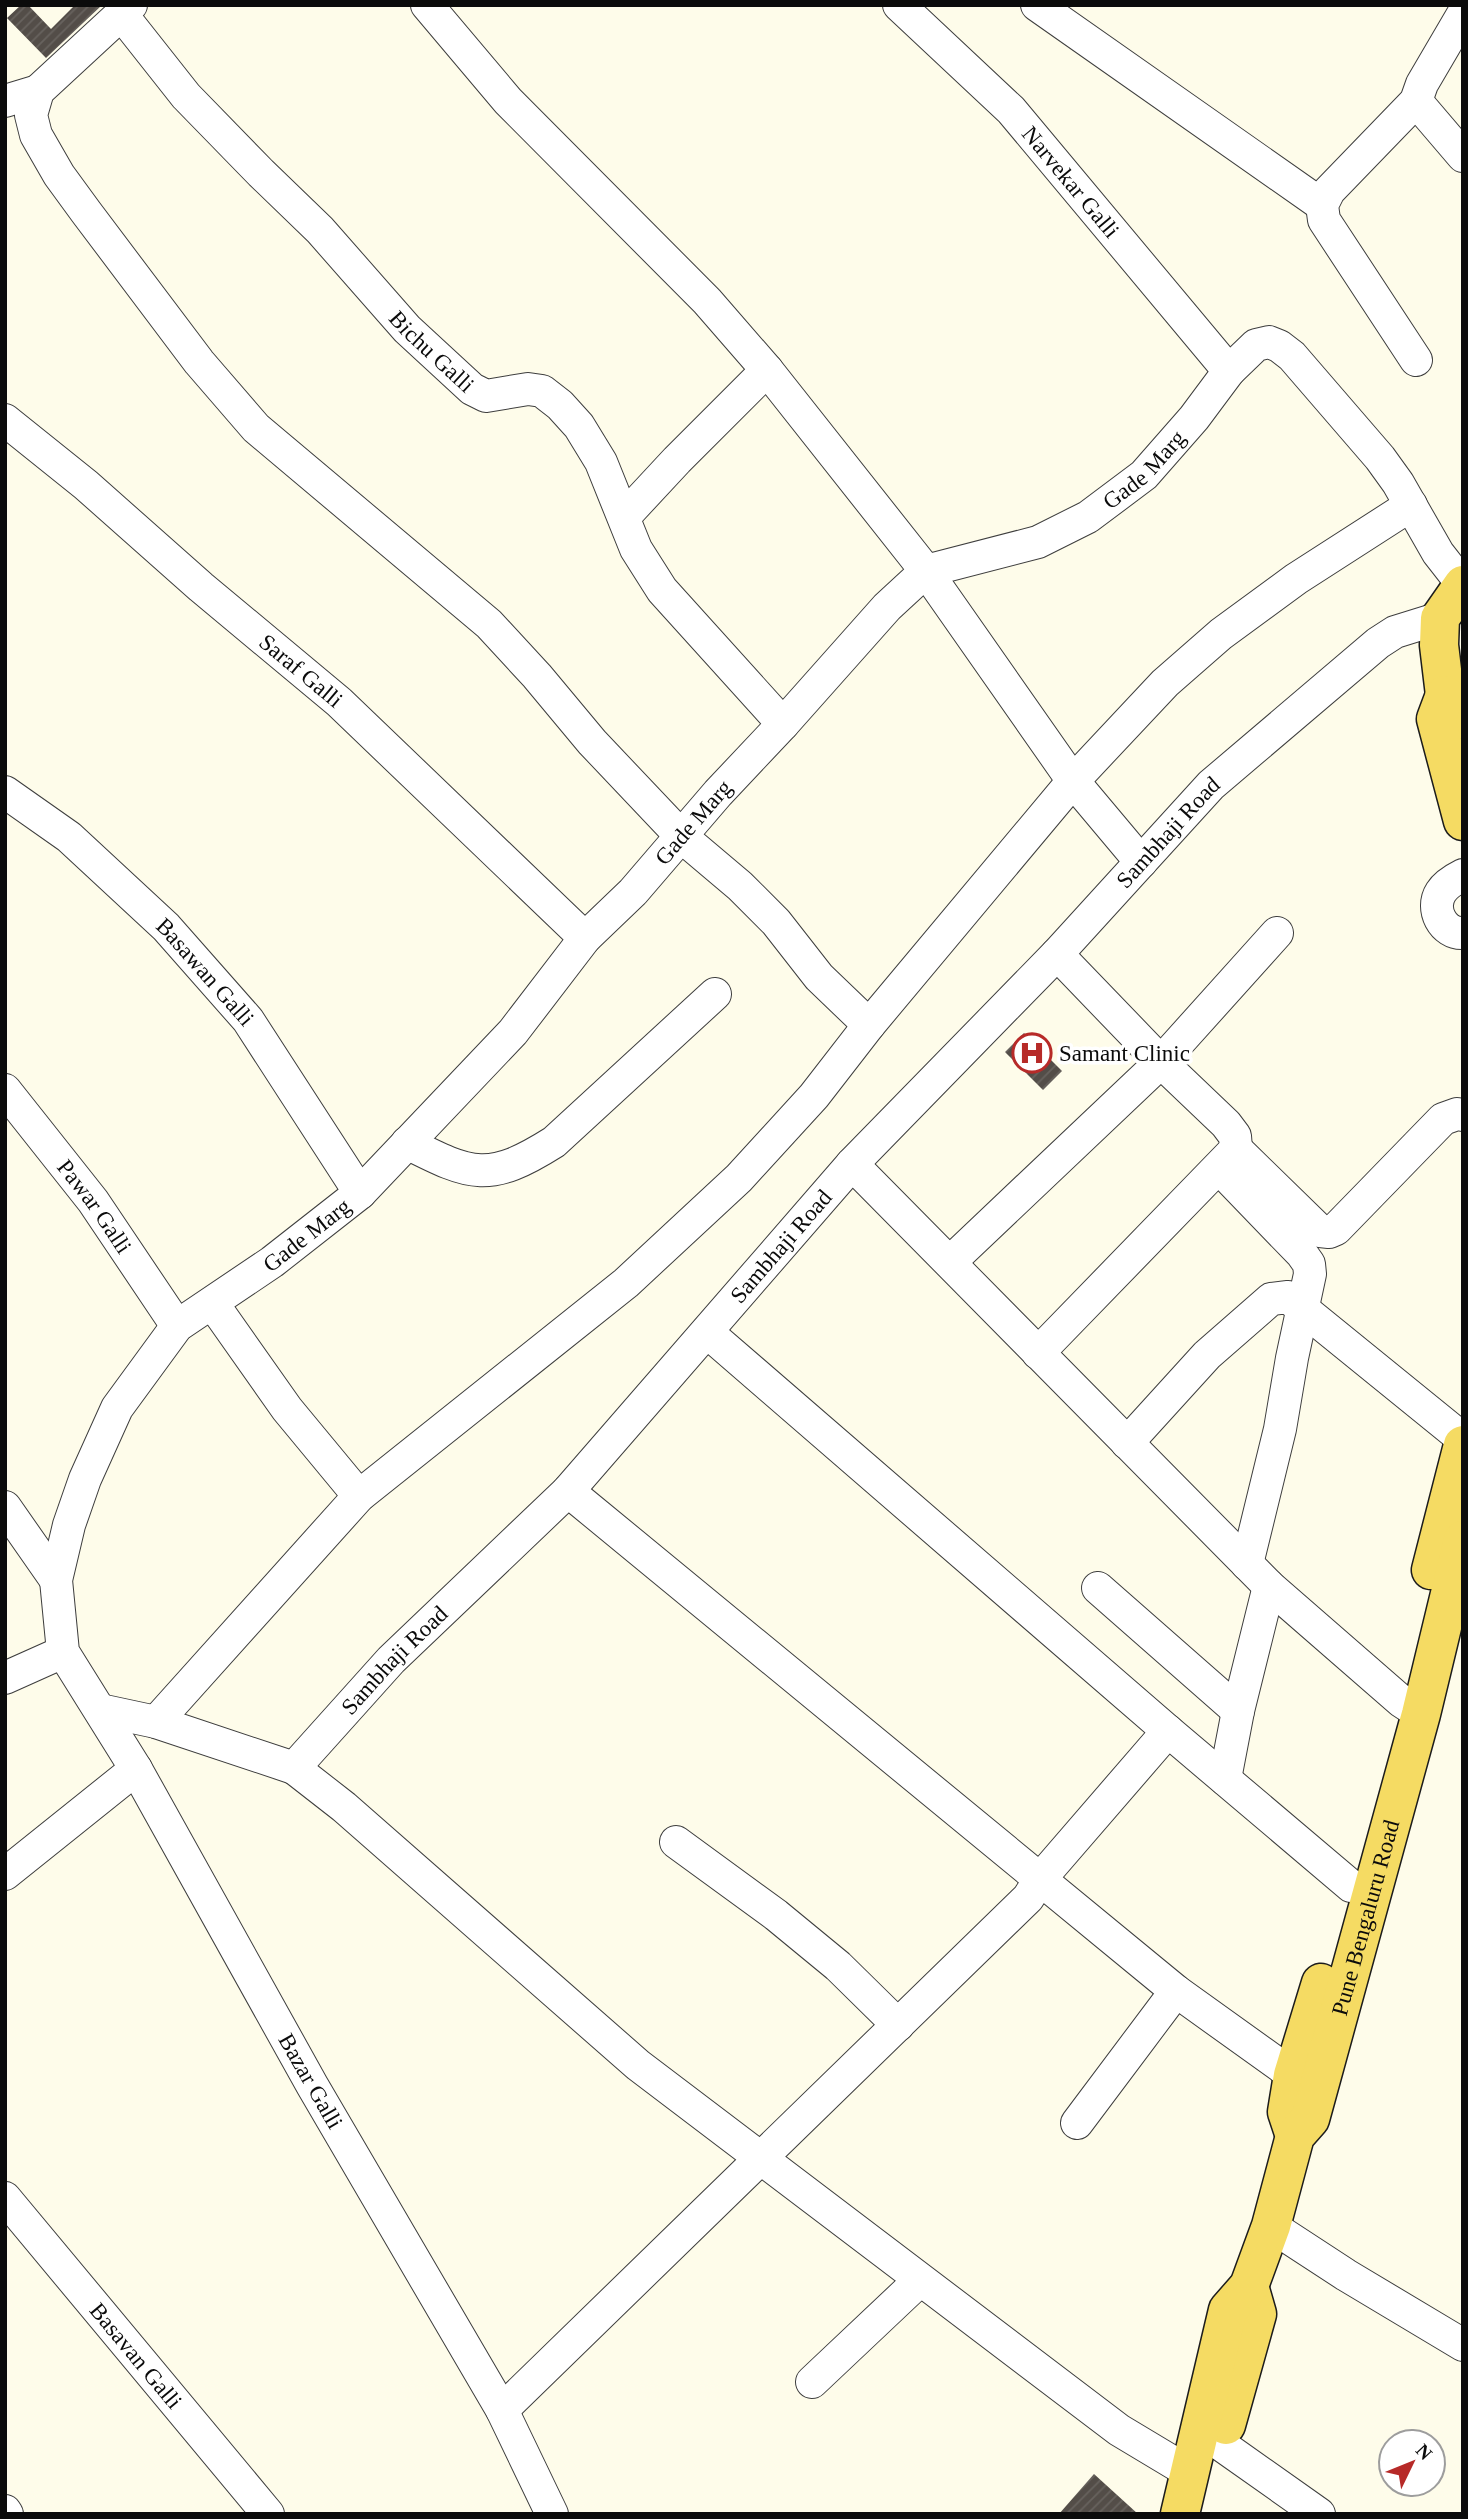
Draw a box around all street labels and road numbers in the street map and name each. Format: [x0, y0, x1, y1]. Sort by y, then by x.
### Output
street label: Narvekar Galli [1017, 121, 1124, 243]
street label: Bichu Galli [384, 306, 479, 397]
street label: Gade Marg [1098, 425, 1191, 514]
street label: Saraf Galli [254, 629, 347, 713]
street label: Sambhaji Road [1112, 771, 1225, 893]
street label: Gade Marg [650, 775, 737, 870]
street label: Basawan Galli [151, 913, 259, 1031]
street label: Pawar Galli [52, 1155, 136, 1258]
street label: Sambhaji Road [725, 1185, 837, 1308]
street label: Gade Marg [258, 1193, 356, 1277]
street label: Sambhaji Road [336, 1601, 453, 1720]
street label: Pune Bengaluru Road [1327, 1817, 1405, 2018]
street label: Bazar Galli [273, 2029, 348, 2133]
street label: Basavan Galli [85, 2298, 187, 2414]

